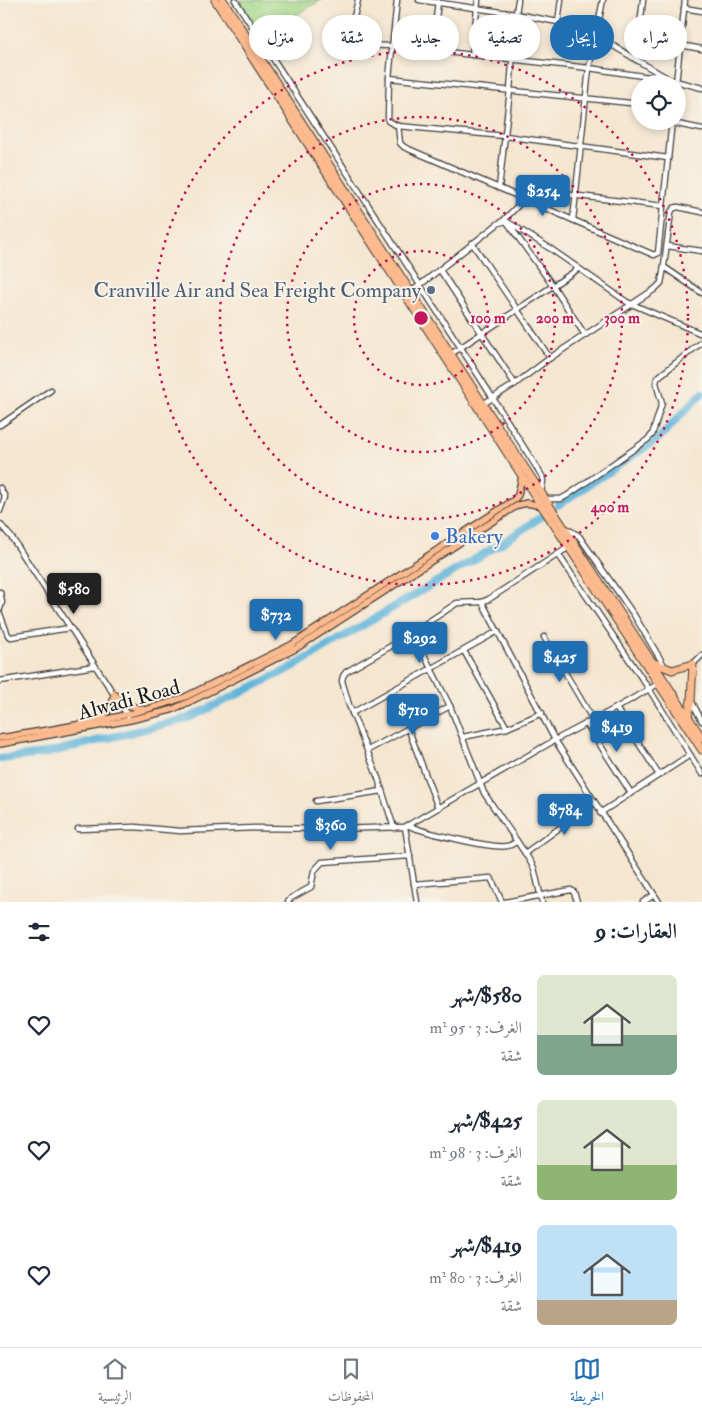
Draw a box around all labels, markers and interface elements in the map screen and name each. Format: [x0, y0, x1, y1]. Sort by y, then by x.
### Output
chip: منزل [249, 15, 312, 60]
chip: شقة [322, 15, 382, 60]
chip: جديد [392, 15, 459, 60]
chip: تصفية [469, 15, 540, 60]
chip: إيجار [550, 15, 614, 60]
chip: شراء [624, 15, 687, 60]
map controls [631, 75, 686, 130]
button: locate [631, 75, 686, 130]
pin: $254 [513, 174, 573, 217]
text: $254 [527, 181, 559, 201]
place label: Cranville Air and Sea Freight Company [93, 277, 422, 304]
marker: Cranville Air and Sea Freight Company [425, 284, 437, 296]
centre of rings [412, 309, 430, 327]
text: 100 m [470, 309, 506, 328]
text: 200 m [536, 309, 574, 328]
text: 300 m [604, 309, 640, 328]
text: 400 m [590, 498, 629, 517]
place label: Bakery [445, 523, 504, 550]
marker: Bakery [429, 530, 441, 542]
pin: $580 [44, 572, 104, 615]
text: $580 [58, 579, 90, 599]
pin: $732 [246, 598, 306, 641]
text: $732 [261, 605, 291, 625]
pin: $292 [390, 622, 450, 664]
text: $292 [403, 628, 437, 648]
pin: $425 [530, 640, 590, 683]
text: $425 [544, 647, 576, 667]
street label: Alwadi Road [74, 673, 184, 727]
pin: $710 [383, 694, 443, 736]
text: $710 [398, 700, 428, 720]
pin: $419 [587, 710, 647, 753]
text: $419 [601, 717, 633, 737]
pin: $784 [535, 794, 595, 836]
text: $784 [549, 800, 581, 820]
pin: $360 [301, 808, 361, 851]
text: $360 [315, 815, 347, 835]
icon: filters [25, 918, 53, 946]
text: العقارات: 9 [596, 918, 677, 945]
text: $580/شهر [451, 982, 522, 1009]
icon: home [577, 995, 637, 1055]
icon: heart [25, 1011, 53, 1039]
text: الغرف: 3 · 95 m² [430, 1018, 522, 1038]
text: شقة [501, 1046, 522, 1066]
text: $425/شهر [449, 1107, 522, 1134]
icon: home [577, 1120, 637, 1180]
icon: heart [25, 1136, 53, 1164]
text: الغرف: 3 · 98 m² [429, 1143, 522, 1163]
text: شقة [501, 1171, 522, 1191]
text: $419/شهر [451, 1232, 522, 1259]
icon: home [577, 1245, 637, 1305]
icon: heart [25, 1261, 53, 1289]
text: الغرف: 3 · 80 m² [429, 1268, 522, 1288]
text: شقة [501, 1296, 522, 1316]
tab: الرئيسية [98, 1355, 132, 1410]
tab: المحفوظات [328, 1355, 374, 1410]
tab: الخريطة [570, 1355, 604, 1410]

